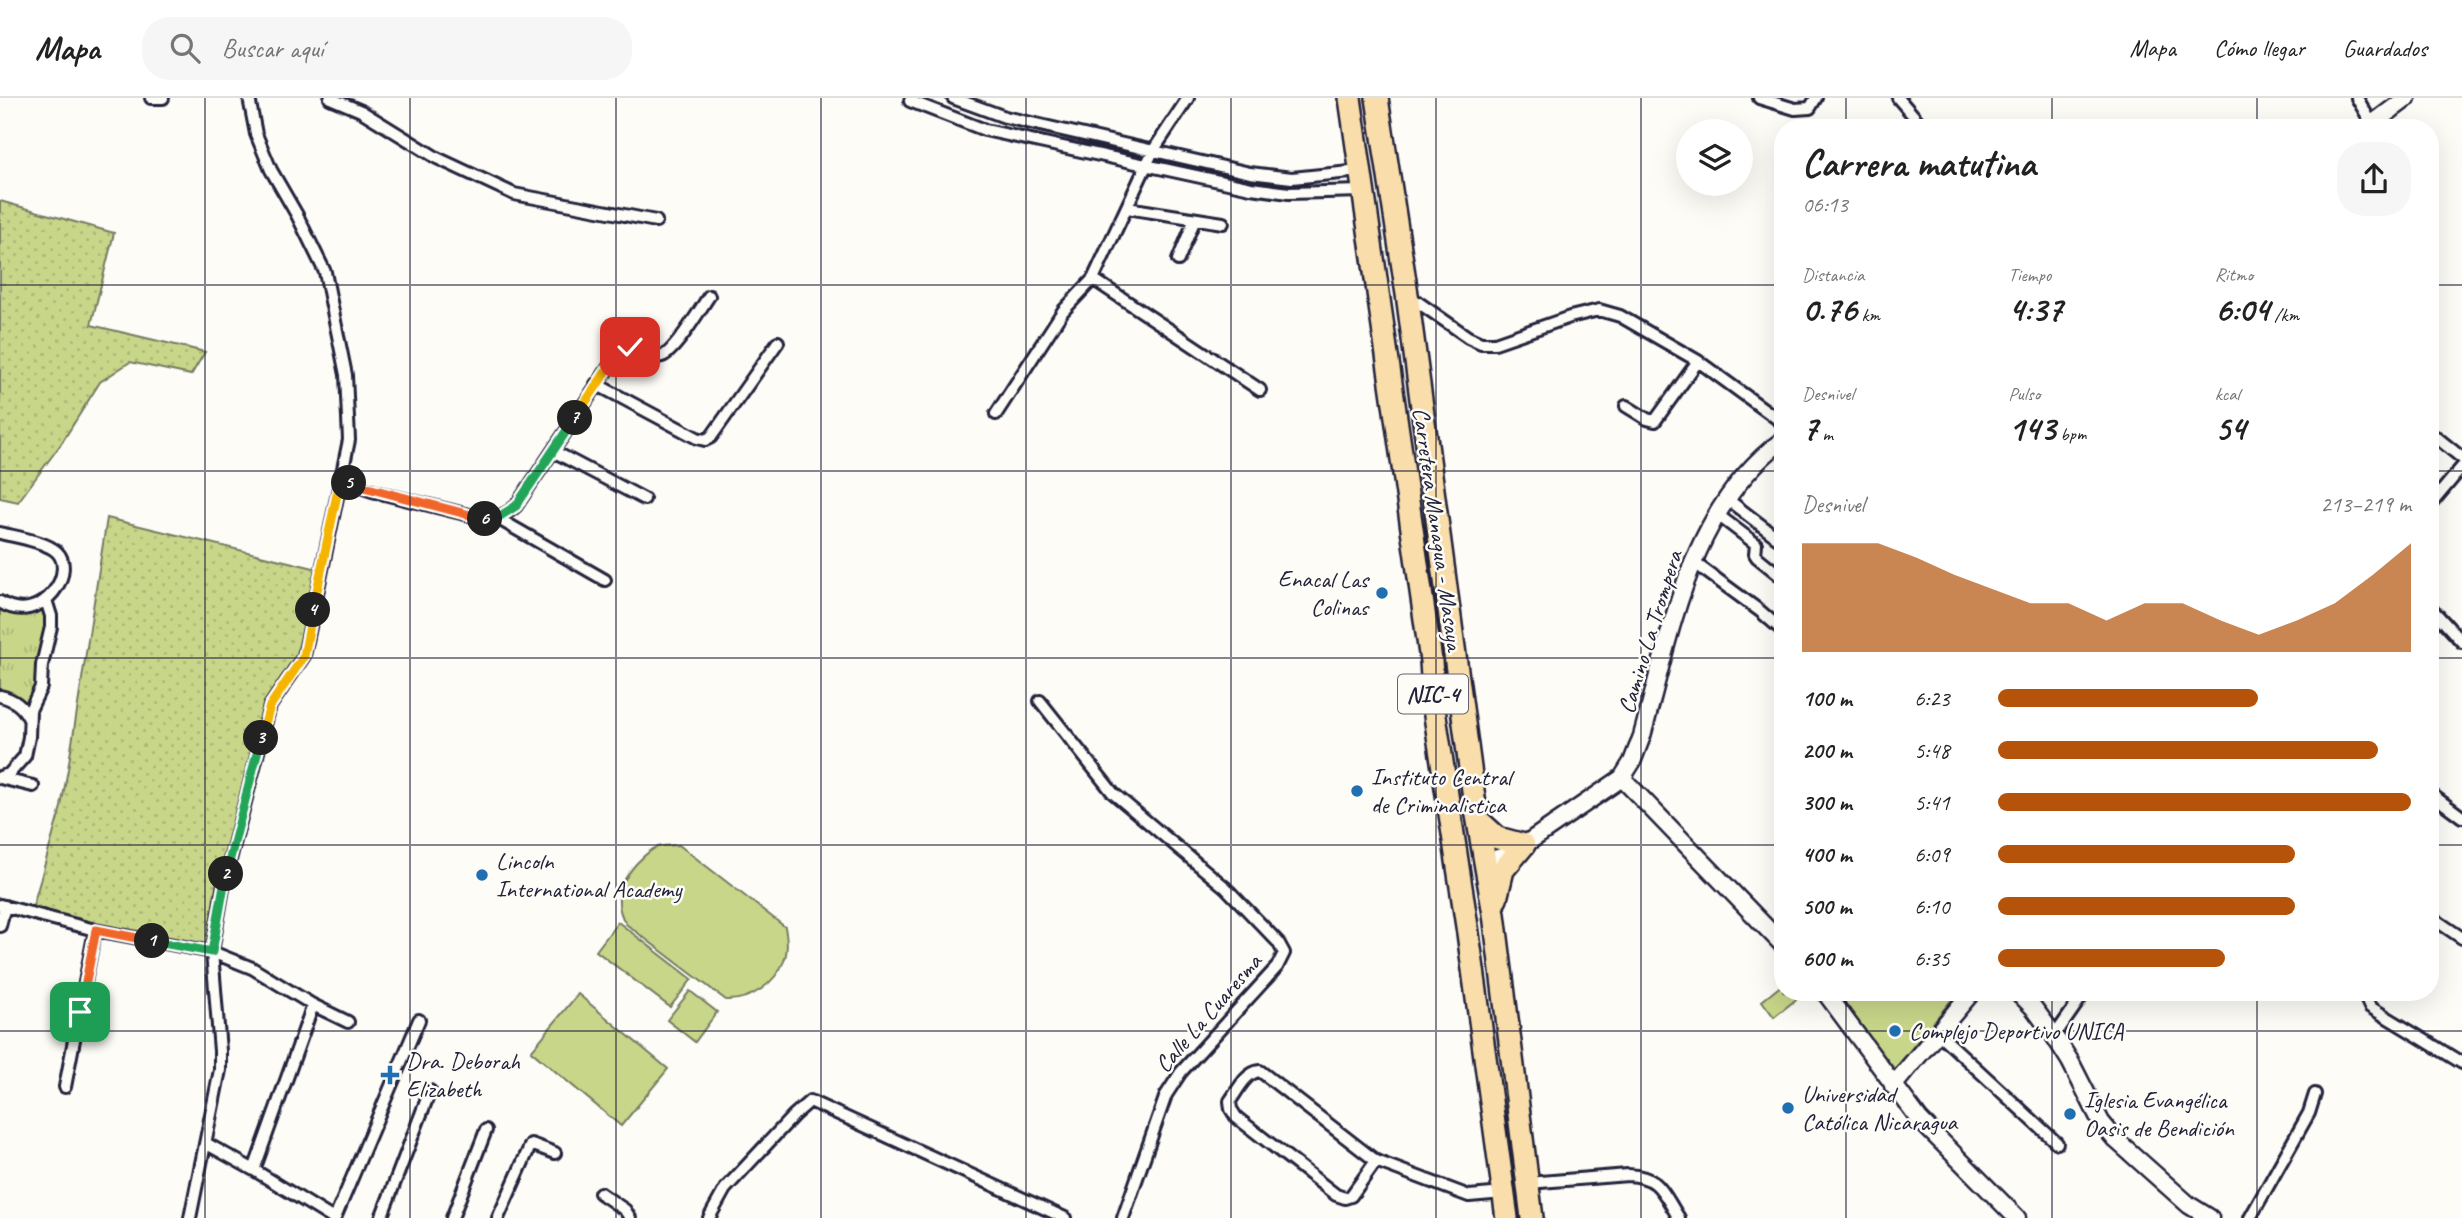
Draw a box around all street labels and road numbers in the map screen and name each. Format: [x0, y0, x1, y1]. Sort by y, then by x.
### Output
street label: Carretera Managua - Masaya [1406, 406, 1470, 655]
street label: Camino La Trompera [1611, 545, 1689, 717]
road number: NIC-4 [1398, 674, 1468, 714]
street label: Calle La Cuaresma [1148, 946, 1269, 1079]

